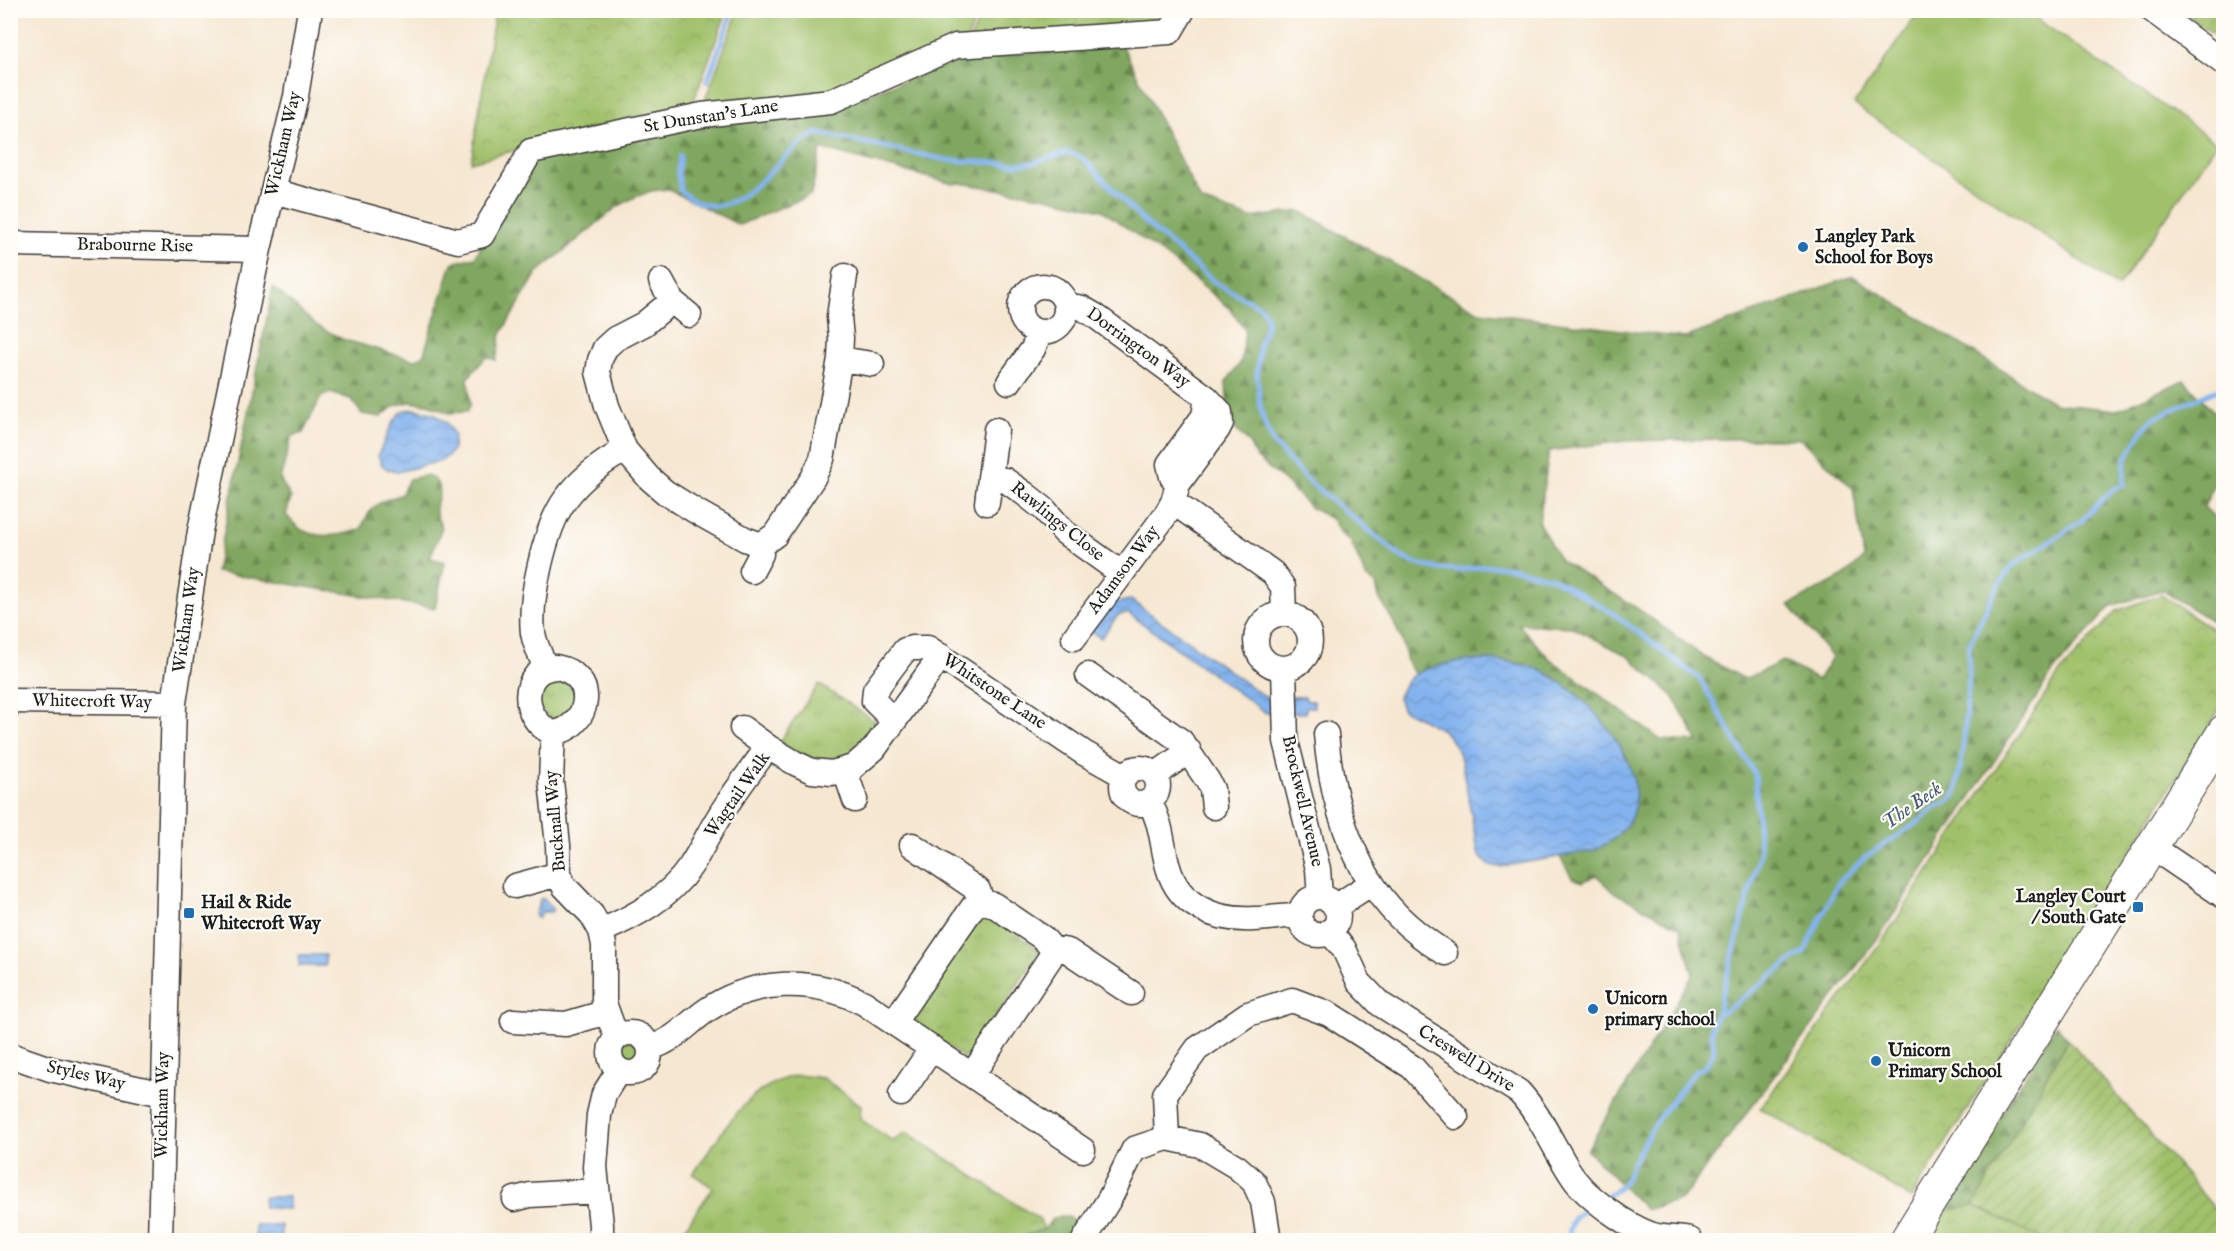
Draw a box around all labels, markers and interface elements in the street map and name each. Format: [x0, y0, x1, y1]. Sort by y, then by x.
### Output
street label: Wickham Way [261, 89, 307, 199]
street label: St Dunstan's Lane [642, 95, 780, 139]
place label: Langley Park School for Boys [1815, 226, 1934, 270]
street label: Brabourne Rise [77, 233, 193, 259]
marker: Langley Park School for Boys [1796, 240, 1810, 254]
street label: Dorrington Way [1081, 302, 1195, 394]
street label: Rawlings Close [1005, 477, 1109, 567]
street label: Adamson Way [1082, 521, 1165, 620]
street label: Wickham Way [168, 565, 206, 675]
street label: Whitstone Lane [938, 649, 1050, 735]
street label: Whitecroft Way [32, 689, 152, 715]
street label: Brockwell Avenue [1276, 733, 1328, 869]
street label: Wagtail Walk [700, 747, 776, 842]
street label: Bucknall Way [540, 769, 572, 873]
water label: The Beck [1877, 776, 1947, 836]
place label: Langley Court / South Gate [2016, 886, 2127, 930]
place label: Hail & Ride Whitecroft Way [200, 892, 322, 936]
marker: Langley Court / South Gate [2131, 900, 2145, 914]
marker: Hail & Ride Whitecroft Way [182, 906, 196, 920]
place label: Unicorn primary school [1604, 988, 1716, 1032]
marker: Unicorn primary school [1586, 1002, 1600, 1016]
street label: Creswell Drive [1413, 1020, 1519, 1098]
place label: Unicorn Primary School [1887, 1040, 2003, 1084]
street label: Wickham Way [151, 1051, 175, 1159]
marker: Unicorn Primary School [1869, 1054, 1883, 1068]
street label: Styles Way [44, 1056, 128, 1096]

